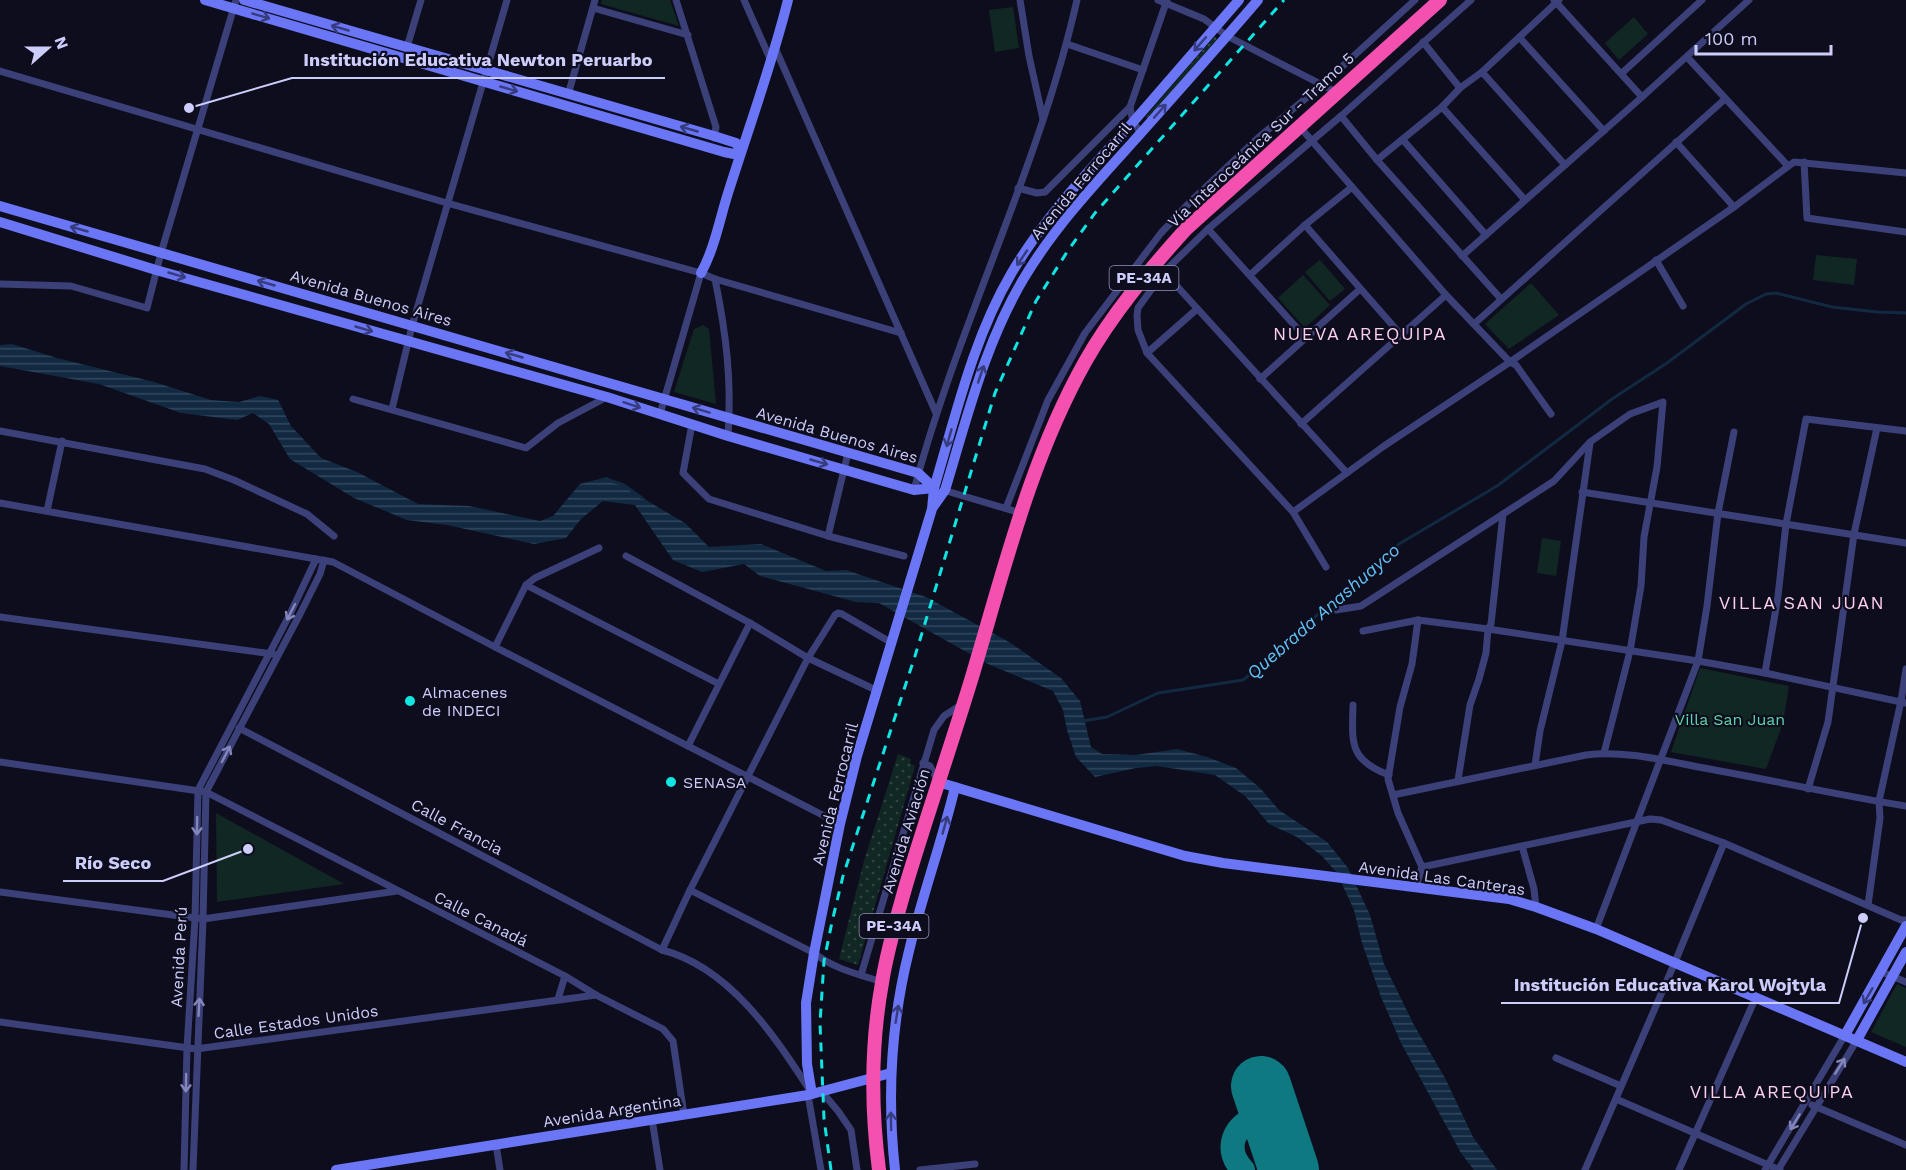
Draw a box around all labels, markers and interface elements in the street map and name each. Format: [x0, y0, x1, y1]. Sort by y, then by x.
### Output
one-way arrow [251, 11, 270, 23]
north arrow [18, 18, 78, 78]
scale bar [1696, 18, 1831, 56]
one-way arrow [331, 22, 350, 33]
text: 100 m [1705, 28, 1758, 49]
text: N [51, 34, 73, 52]
one-way arrow [1193, 36, 1207, 51]
callout: Institución Educativa Newton Peruarbo [292, 42, 665, 78]
text: Institución Educativa Newton Peruarbo [303, 49, 653, 70]
street label: Vía Interoceánica Sur - Tramo 5 [1164, 49, 1358, 231]
one-way arrow [499, 83, 518, 95]
one-way arrow [1153, 104, 1167, 119]
street label: Avenida Ferrocarril [1027, 119, 1135, 243]
one-way arrow [680, 123, 699, 134]
one-way arrow [70, 223, 89, 234]
one-way arrow [1015, 249, 1027, 266]
street label: Avenida Buenos Aires [288, 266, 454, 330]
road number: PE-34A [1110, 266, 1178, 290]
one-way arrow [167, 270, 186, 281]
one-way arrow [257, 277, 276, 289]
district label: NUEVA AREQUIPA [1273, 323, 1447, 344]
one-way arrow [354, 324, 373, 335]
one-way arrow [505, 349, 524, 360]
one-way arrow [976, 365, 987, 384]
one-way arrow [622, 401, 641, 412]
street label: Avenida Buenos Aires [754, 403, 920, 467]
one-way arrow [692, 404, 711, 415]
one-way arrow [943, 428, 954, 447]
one-way arrow [809, 457, 828, 468]
water label: Quebrada Anashuayco [1242, 539, 1404, 683]
district label: VILLA SAN JUAN [1719, 592, 1885, 613]
one-way arrow [285, 602, 296, 620]
place label: Almacenes de INDECI [422, 683, 508, 720]
marker: Almacenes de INDECI [403, 694, 417, 708]
park label: Villa San Juan [1675, 710, 1785, 729]
street label: Avenida Ferrocarril [808, 720, 862, 867]
one-way arrow [221, 745, 232, 763]
street label: Avenida Aviación [878, 766, 934, 896]
place label: SENASA [683, 773, 747, 792]
marker: SENASA [664, 775, 678, 789]
street label: Calle Francia [408, 795, 506, 859]
one-way arrow [191, 815, 203, 835]
one-way arrow [940, 816, 951, 835]
callout: Río Seco [63, 845, 163, 881]
text: Río Seco [75, 852, 151, 873]
street label: Avenida Las Canteras [1358, 857, 1526, 899]
street label: Calle Canadá [431, 887, 531, 951]
street label: Avenida Perú [167, 906, 191, 1008]
road number: PE-34A [860, 914, 928, 938]
callout: Institución Educativa Karol Wojtyla [1501, 967, 1839, 1003]
text: Institución Educativa Karol Wojtyla [1514, 974, 1827, 995]
one-way arrow [1861, 987, 1873, 1004]
one-way arrow [193, 997, 204, 1017]
street label: Calle Estados Unidos [213, 1001, 379, 1043]
one-way arrow [892, 1005, 903, 1025]
one-way arrow [1835, 1058, 1847, 1075]
one-way arrow [181, 1073, 192, 1093]
district label: VILLA AREQUIPA [1690, 1081, 1854, 1102]
street label: Avenida Argentina [542, 1091, 682, 1131]
one-way arrow [885, 1112, 897, 1132]
one-way arrow [1788, 1113, 1800, 1130]

